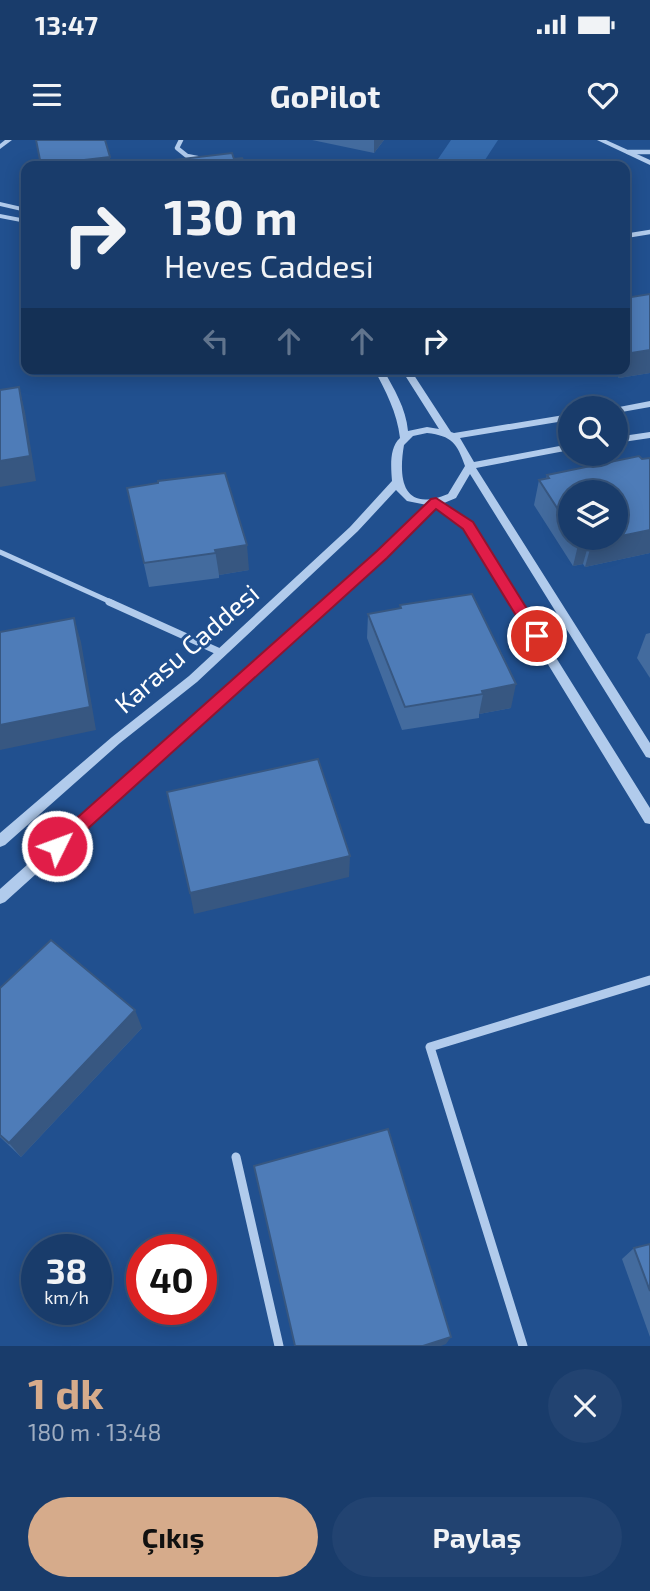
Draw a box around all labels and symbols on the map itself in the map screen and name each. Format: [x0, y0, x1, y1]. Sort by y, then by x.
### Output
street label: Karasu Caddesi [108, 577, 264, 719]
pin [507, 606, 567, 666]
position arrow [20, 809, 94, 883]
speed limit sign: 40 [126, 1234, 217, 1325]

